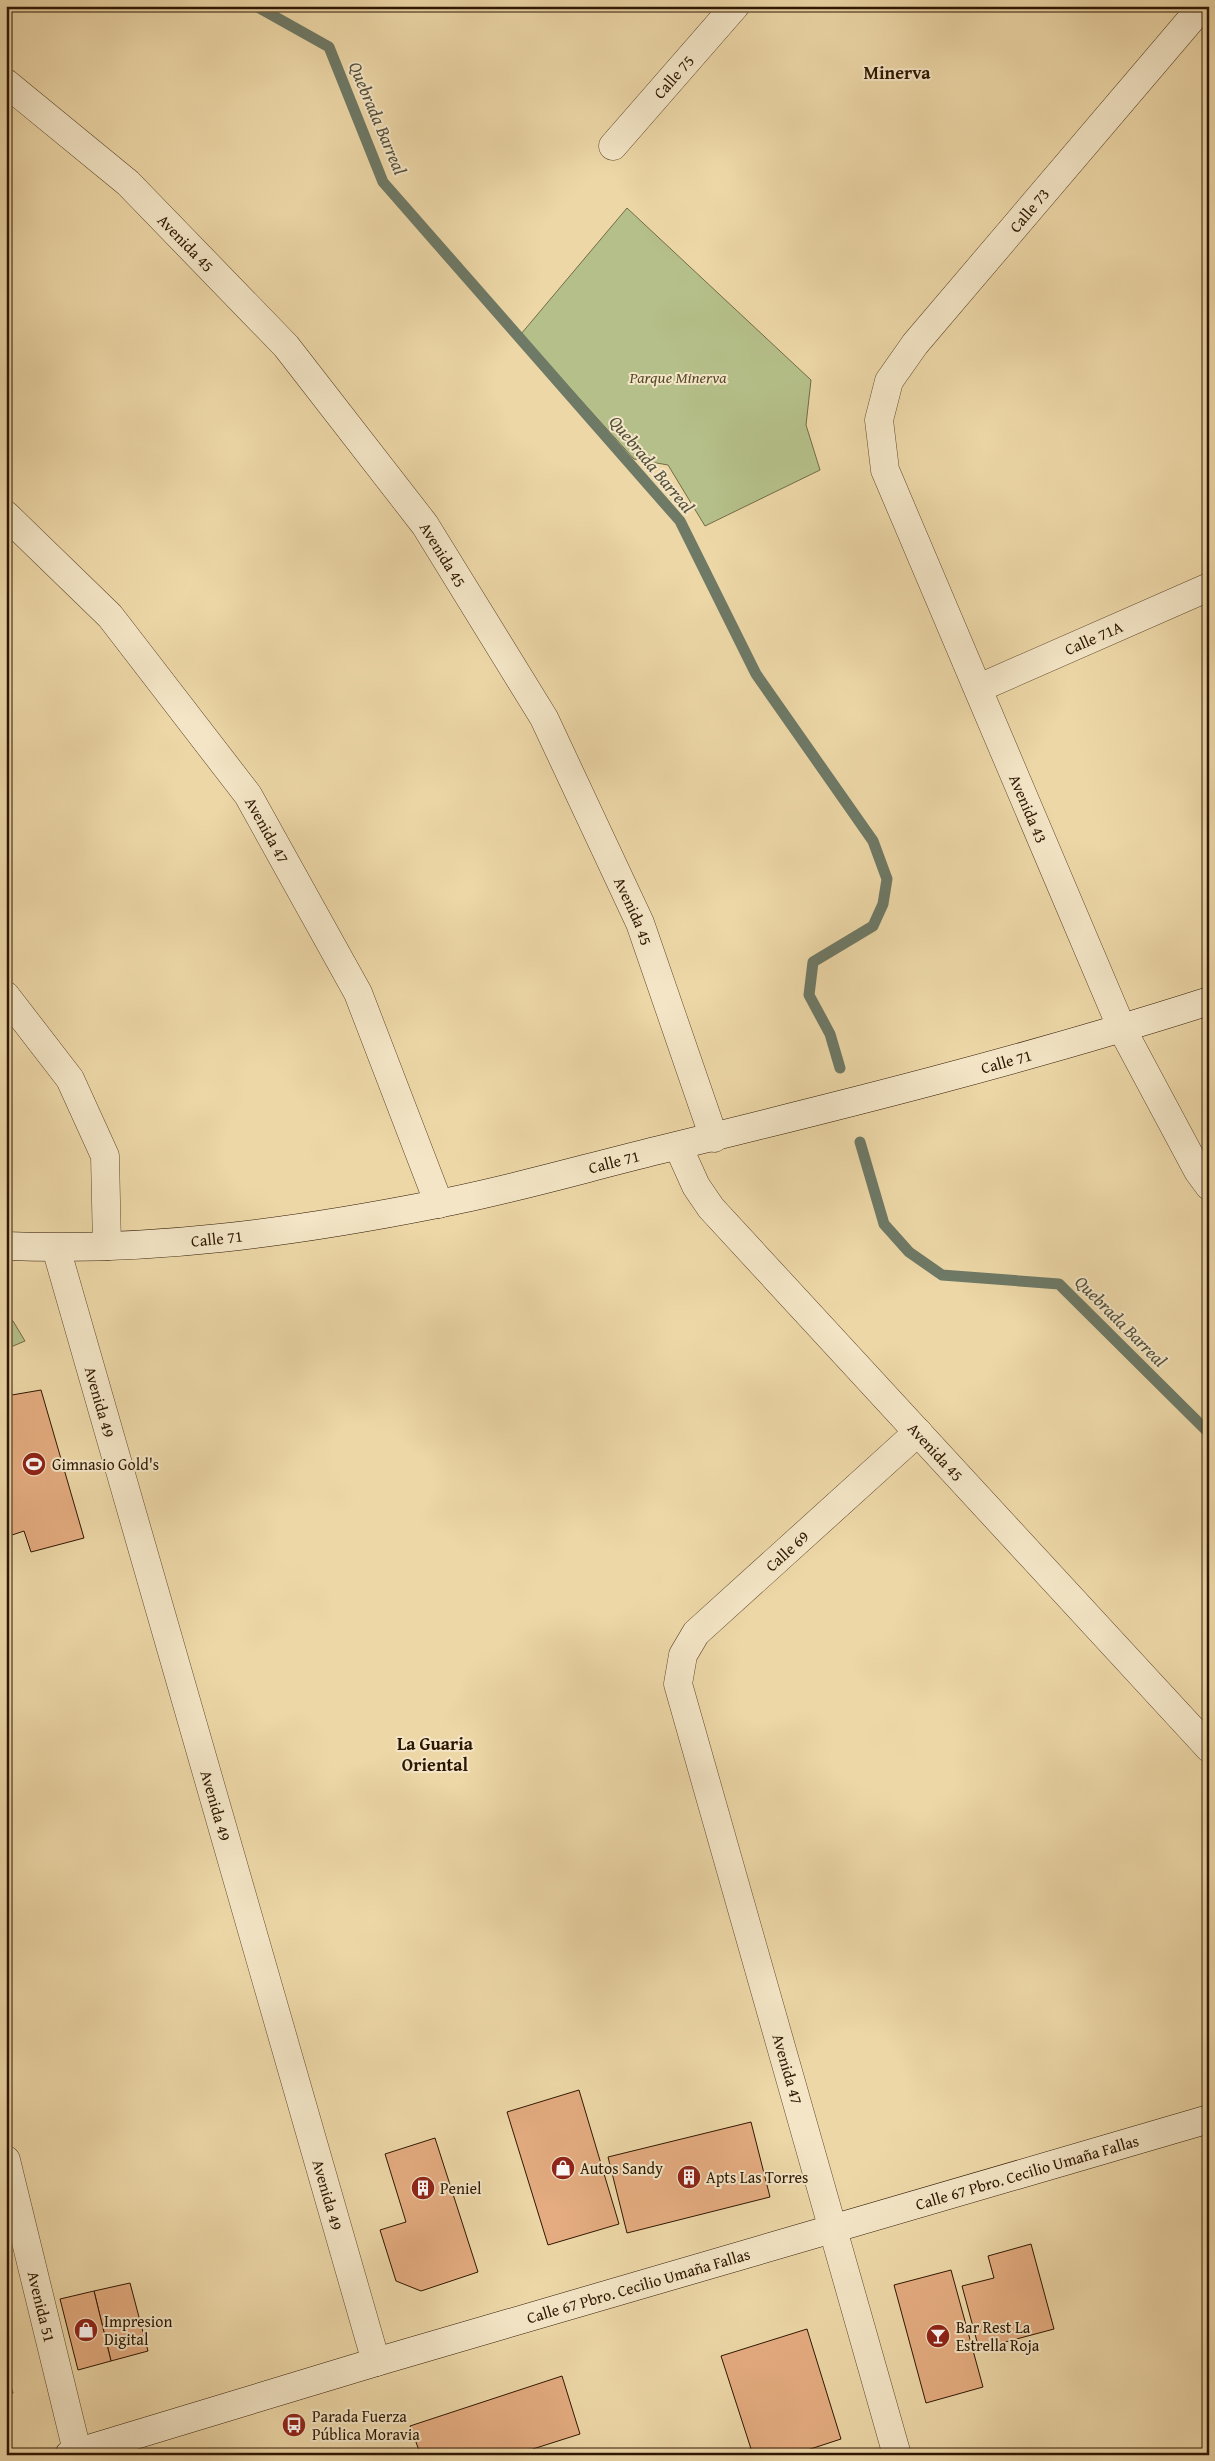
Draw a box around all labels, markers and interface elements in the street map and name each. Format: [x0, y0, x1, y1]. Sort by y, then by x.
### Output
street label: Calle 75 [647, 49, 699, 104]
water label: Quebrada Barreal [342, 57, 414, 179]
district label: Minerva [864, 59, 931, 86]
street label: Calle 73 [1003, 182, 1055, 238]
street label: Avenida 45 [152, 208, 220, 277]
park label: Parque Minerva [628, 365, 727, 389]
water label: Quebrada Barreal [603, 409, 701, 519]
street label: Avenida 45 [414, 517, 472, 592]
street label: Calle 71A [1061, 614, 1127, 661]
street label: Avenida 43 [1003, 770, 1054, 847]
street label: Avenida 47 [239, 792, 296, 868]
street label: Avenida 45 [608, 873, 659, 948]
street label: Calle 71 [978, 1043, 1034, 1080]
street label: Calle 71 [586, 1143, 642, 1179]
street label: Calle 71 [190, 1224, 244, 1253]
water label: Quebrada Barreal [1069, 1269, 1174, 1374]
street label: Avenida 49 [79, 1364, 122, 1440]
street label: Avenida 45 [902, 1417, 969, 1487]
sports icon: Gimnasio Gold's [21, 1451, 47, 1477]
place label: Gimnasio Gold's [52, 1452, 159, 1476]
street label: Calle 69 [760, 1524, 814, 1577]
district label: La Guaria Oriental [397, 1730, 474, 1778]
street label: Avenida 49 [195, 1767, 238, 1844]
street label: Avenida 47 [766, 2031, 810, 2107]
street label: Calle 67 Pbro. Cecilio Umaña Fallas [913, 2128, 1142, 2216]
shop icon: Autos Sandy [550, 2155, 576, 2181]
place label: Autos Sandy [580, 2156, 663, 2180]
street label: Avenida 49 [306, 2157, 350, 2233]
building icon: Apts Las Torres [676, 2164, 702, 2190]
place label: Apts Las Torres [706, 2165, 808, 2189]
building icon: Peniel [410, 2175, 436, 2201]
place label: Peniel [440, 2176, 482, 2200]
street label: Calle 67 Pbro. Cecilio Umaña Fallas [524, 2242, 753, 2329]
street label: Avenida 51 [22, 2269, 62, 2345]
place label: Impresion Digital [104, 2309, 172, 2351]
place label: Bar Rest La Estrella Roja [956, 2315, 1040, 2357]
shop icon: Impresion Digital [73, 2317, 99, 2343]
bar icon: Bar Rest La Estrella Roja [925, 2323, 951, 2349]
place label: Parada Fuerza Pública Moravia [312, 2404, 420, 2446]
bus stop icon: Parada Fuerza Pública Moravia [281, 2412, 307, 2438]

